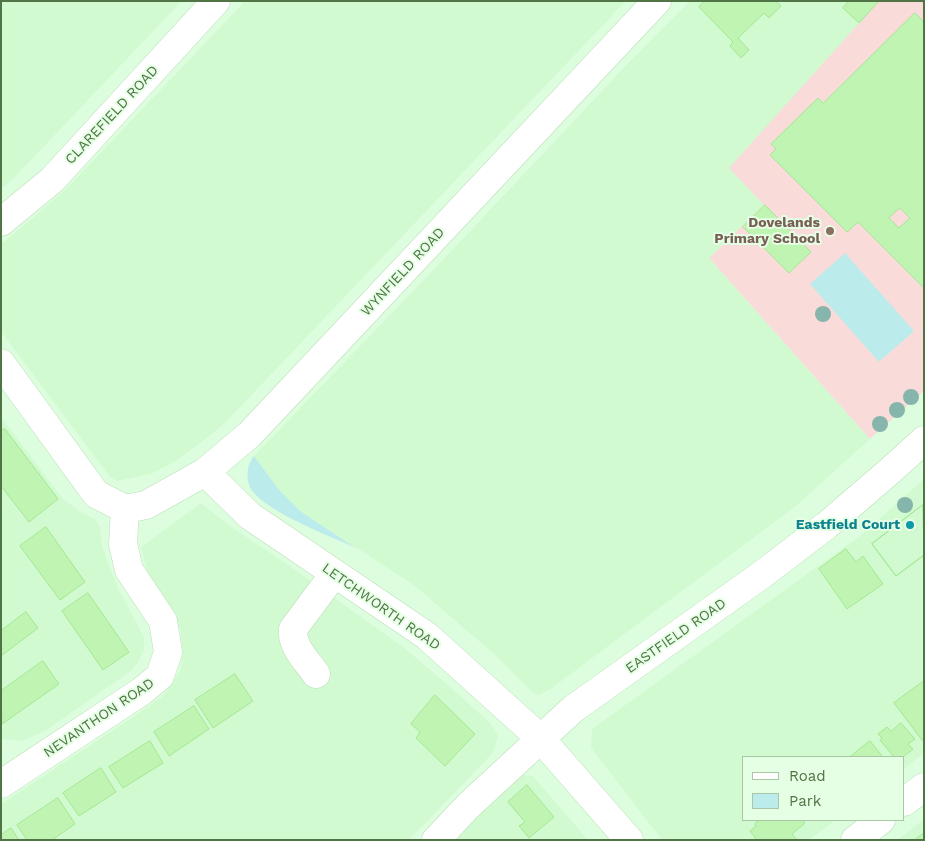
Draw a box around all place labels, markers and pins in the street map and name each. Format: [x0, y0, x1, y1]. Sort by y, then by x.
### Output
place label: Dovelands Primary School [714, 215, 820, 248]
marker: Dovelands Primary School [824, 225, 836, 237]
place label: Eastfield Court [796, 517, 900, 533]
marker: Eastfield Court [904, 519, 916, 531]

